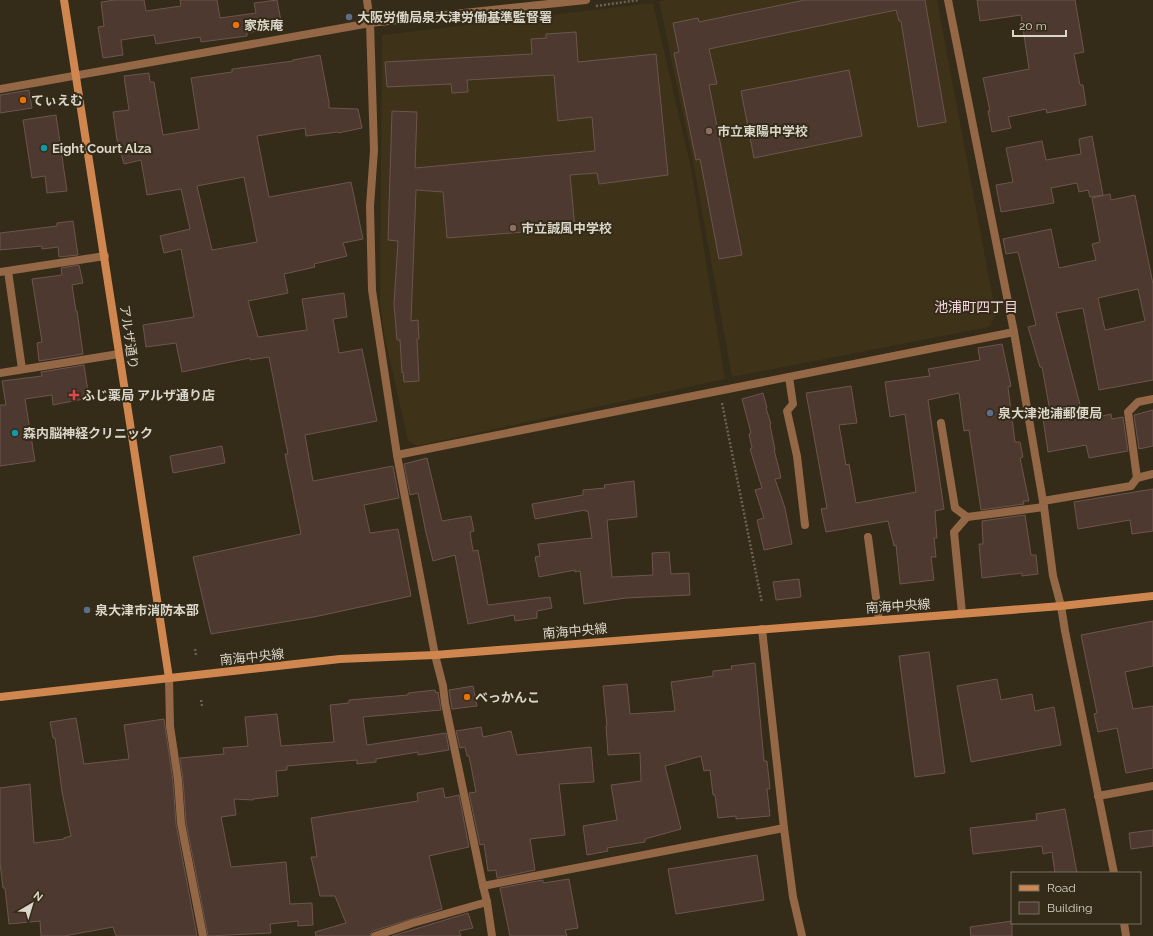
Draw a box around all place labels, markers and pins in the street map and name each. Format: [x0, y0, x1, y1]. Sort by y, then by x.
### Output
place label: 大阪労働局泉大津労働基準監督署 [357, 10, 552, 25]
marker: 大阪労働局泉大津労働基準監督署 [344, 12, 354, 22]
place label: 家族庵 [244, 18, 283, 33]
marker: 家族庵 [231, 20, 241, 30]
place label: てぃえむ [31, 93, 83, 108]
marker: てぃえむ [18, 95, 28, 105]
place label: 市立東陽中学校 [717, 124, 808, 139]
marker: 市立東陽中学校 [704, 126, 714, 136]
place label: Eight Court Alza [52, 141, 152, 156]
marker: Eight Court Alza [39, 143, 49, 153]
place label: 市立誠風中学校 [521, 221, 612, 236]
marker: 市立誠風中学校 [508, 223, 518, 233]
place label: ふじ薬局 アルザ通り店 [82, 388, 215, 403]
marker: ふじ薬局 アルザ通り店 [69, 390, 79, 400]
place label: 泉大津池浦郵便局 [998, 406, 1102, 421]
marker: 泉大津池浦郵便局 [985, 408, 995, 418]
place label: 森内脳神経クリニック [23, 426, 153, 441]
marker: 森内脳神経クリニック [10, 428, 20, 438]
place label: 泉大津市消防本部 [95, 603, 199, 618]
marker: 泉大津市消防本部 [82, 605, 92, 615]
place label: べっかんこ [475, 690, 540, 705]
marker: べっかんこ [462, 692, 472, 702]

